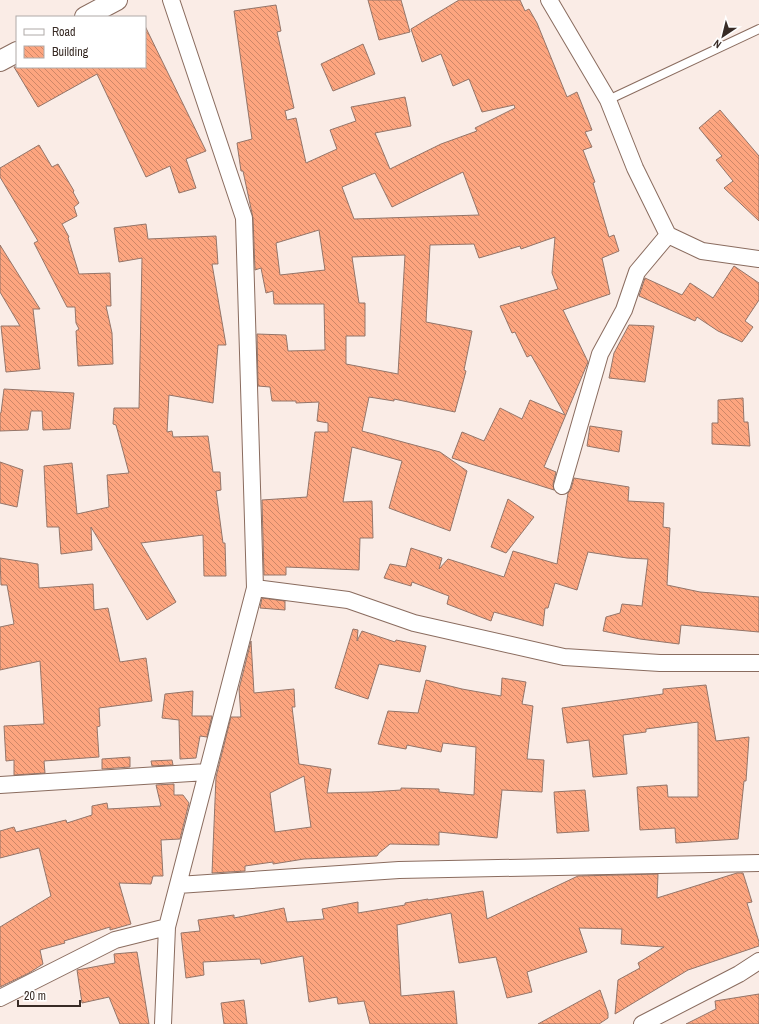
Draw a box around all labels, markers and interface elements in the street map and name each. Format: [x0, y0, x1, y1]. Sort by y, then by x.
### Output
legend [16, 16, 146, 68]
north arrow [703, 16, 743, 56]
text: Road [52, 24, 76, 40]
text: N [711, 37, 724, 52]
text: Building [52, 44, 89, 60]
scale bar [18, 982, 80, 1008]
text: 20 m [24, 988, 46, 1004]

